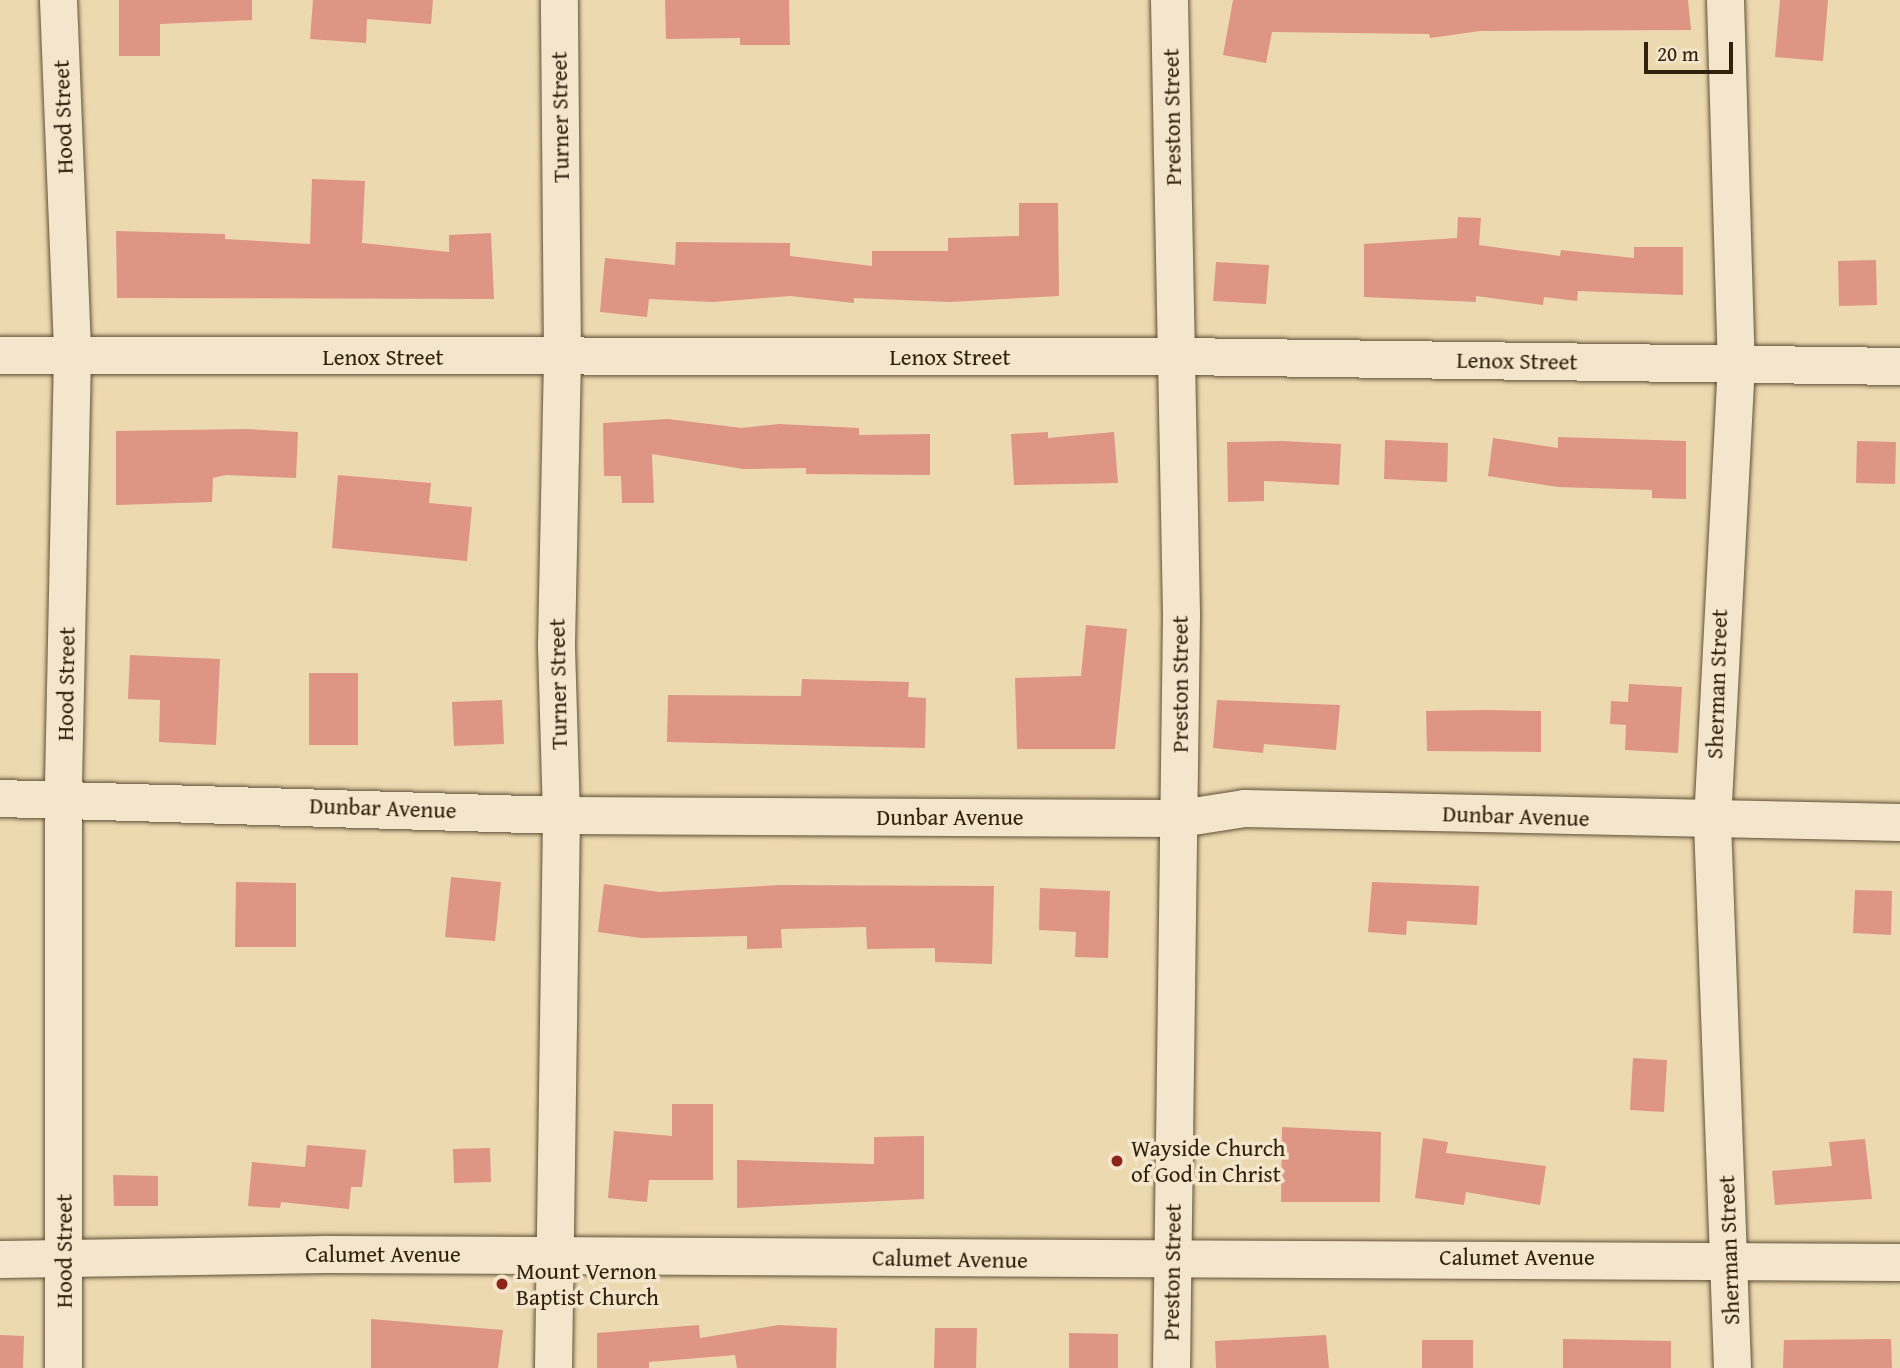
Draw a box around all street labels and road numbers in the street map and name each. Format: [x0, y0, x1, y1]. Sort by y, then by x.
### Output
street label: Preston Street [1157, 48, 1187, 186]
street label: Turner Street [545, 51, 575, 183]
street label: Hood Street [47, 59, 79, 175]
street label: Lenox Street [322, 343, 444, 371]
street label: Lenox Street [889, 343, 1011, 371]
street label: Lenox Street [1456, 346, 1578, 376]
street label: Sherman Street [1701, 608, 1733, 760]
street label: Preston Street [1166, 615, 1194, 753]
street label: Turner Street [543, 618, 573, 750]
street label: Hood Street [51, 627, 81, 741]
street label: Dunbar Avenue [309, 792, 457, 824]
street label: Dunbar Avenue [1442, 800, 1590, 832]
street label: Dunbar Avenue [876, 803, 1024, 831]
street label: Sherman Street [1713, 1174, 1745, 1326]
street label: Hood Street [50, 1194, 78, 1308]
street label: Preston Street [1157, 1203, 1187, 1341]
street label: Calumet Avenue [305, 1240, 461, 1268]
street label: Calumet Avenue [1439, 1243, 1595, 1271]
street label: Calumet Avenue [872, 1244, 1028, 1274]

